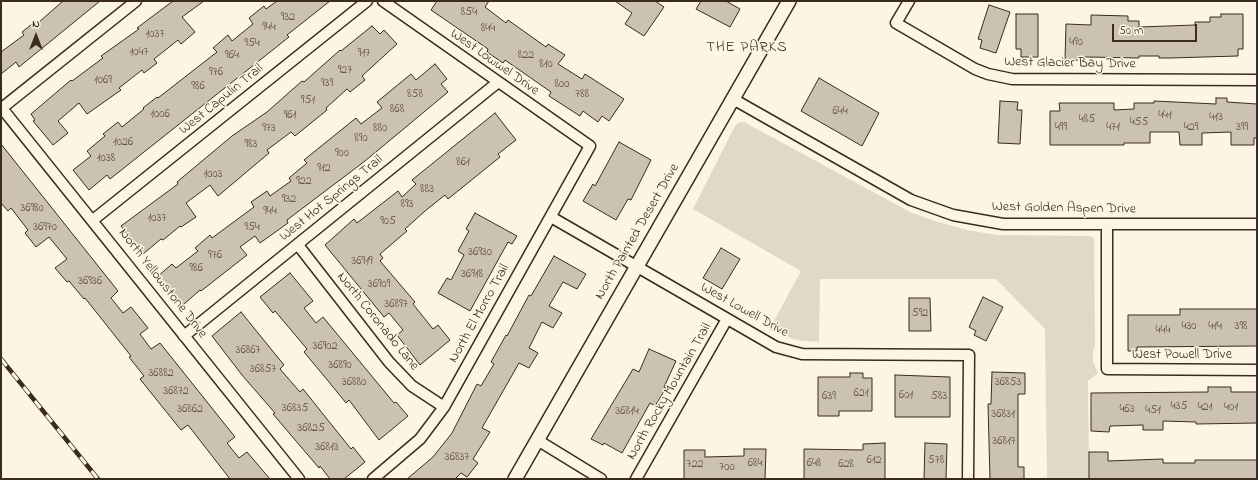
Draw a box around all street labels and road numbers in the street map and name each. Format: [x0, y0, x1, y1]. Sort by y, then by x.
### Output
street label: West Lowwel Drive [446, 26, 542, 100]
street label: West Glacier Bay Drive [1004, 54, 1136, 74]
street label: West Capulin Trail [177, 61, 267, 139]
street label: West Hot Springs Trail [277, 152, 387, 246]
street label: North Painted Desert Drive [592, 161, 684, 303]
street label: West Golden Aspen Drive [992, 199, 1136, 219]
street label: North Yellowstone Drive [114, 226, 210, 342]
street label: North El Morro Trail [446, 262, 514, 366]
street label: North Coronado Lane [332, 269, 422, 375]
street label: West Lowell Drive [697, 280, 791, 342]
street label: North Rocky Mountain Trail [624, 321, 716, 463]
street label: West Powell Drive [1132, 348, 1232, 364]

